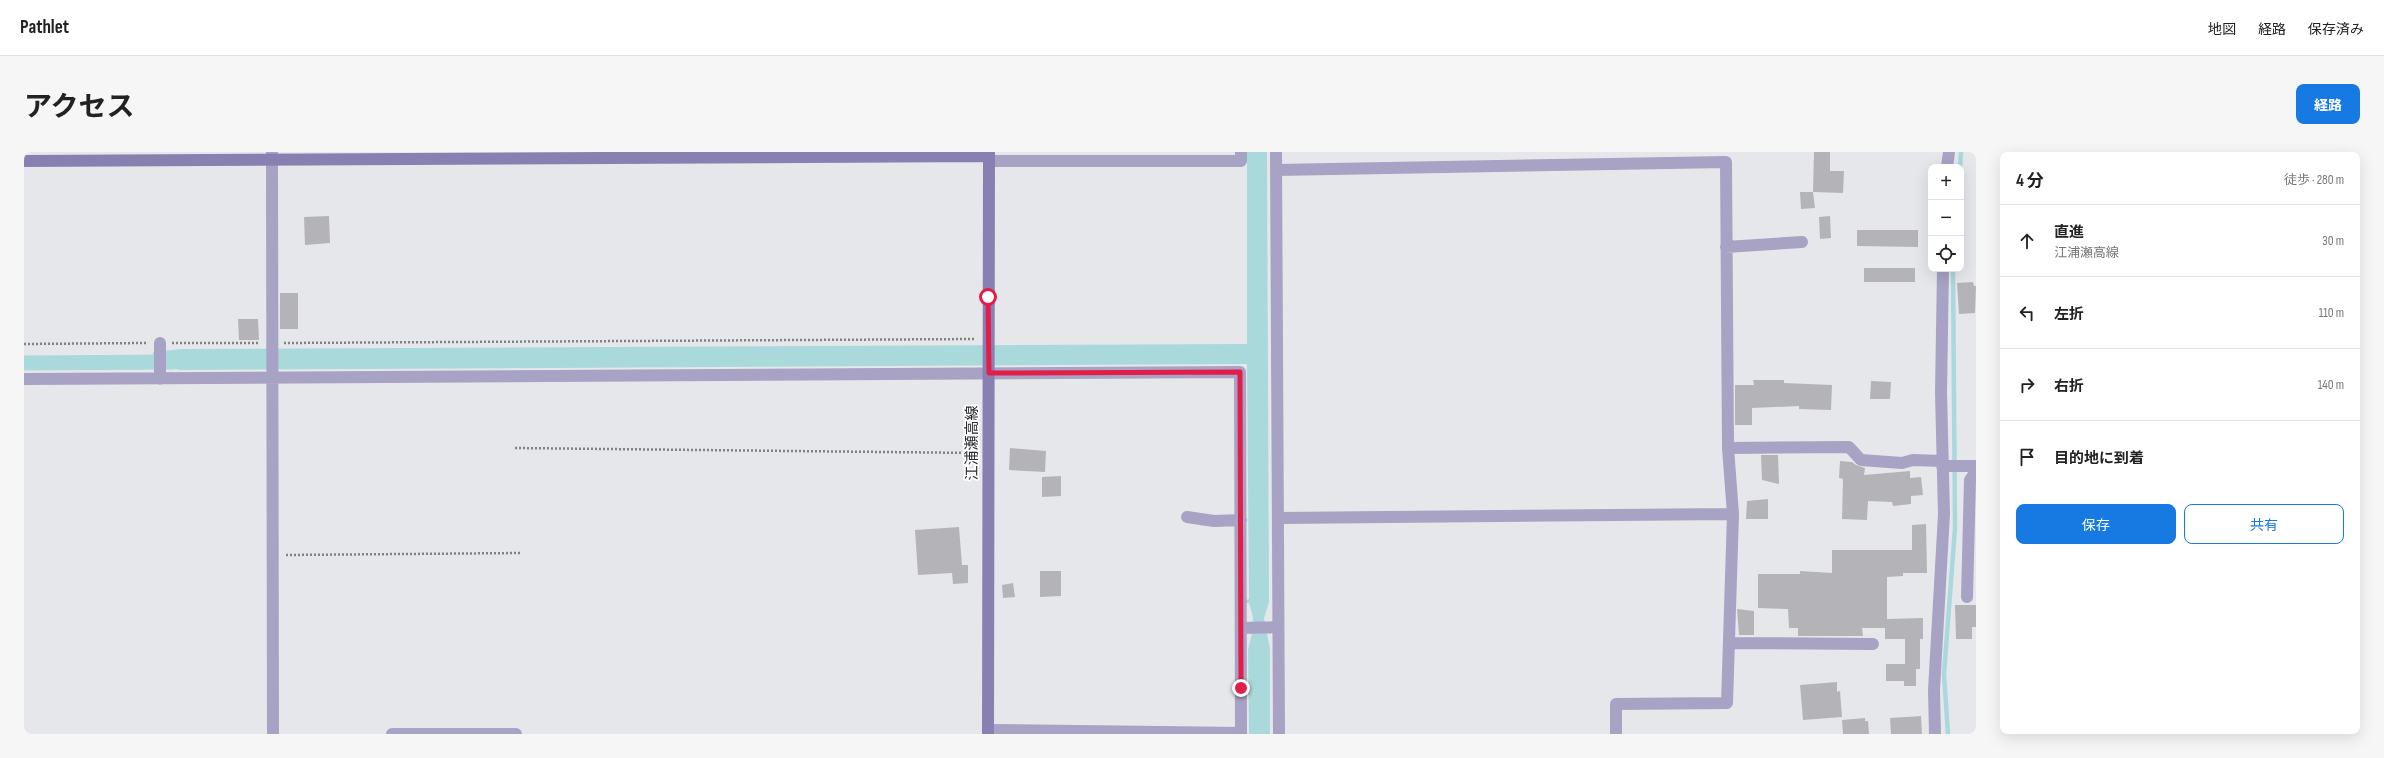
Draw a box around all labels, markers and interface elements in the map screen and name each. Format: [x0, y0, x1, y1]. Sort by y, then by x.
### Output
text: Pathlet [20, 16, 69, 39]
text: 地図 [2208, 21, 2236, 38]
text: 経路 [2258, 21, 2286, 38]
text: 保存済み [2308, 21, 2364, 38]
button: 経路 [2296, 84, 2360, 124]
text: アクセス [24, 91, 135, 124]
map controls [1928, 164, 1964, 272]
button: + [1928, 164, 1964, 200]
text: 4 分 [2016, 171, 2044, 191]
text: 徒歩 · 280 m [2284, 172, 2344, 188]
button: − [1928, 200, 1964, 236]
text: 直進 [2054, 223, 2084, 242]
icon: ahead [2016, 230, 2038, 252]
text: 30 m [2322, 233, 2344, 249]
button: locate [1928, 236, 1964, 272]
text: 江浦瀬高線 [2054, 245, 2119, 261]
route start [979, 288, 997, 306]
icon: left [2016, 302, 2038, 324]
text: 左折 [2054, 305, 2084, 324]
text: 110 m [2319, 305, 2344, 321]
icon: right [2016, 374, 2038, 396]
text: 右折 [2054, 377, 2084, 396]
text: 140 m [2318, 377, 2344, 393]
street label: 江浦瀬高線 [963, 405, 982, 481]
icon: arrive [2016, 446, 2038, 468]
text: 目的地に到着 [2054, 449, 2144, 468]
button: 保存 [2016, 504, 2176, 544]
button: 共有 [2184, 504, 2344, 544]
route end [1232, 679, 1250, 697]

